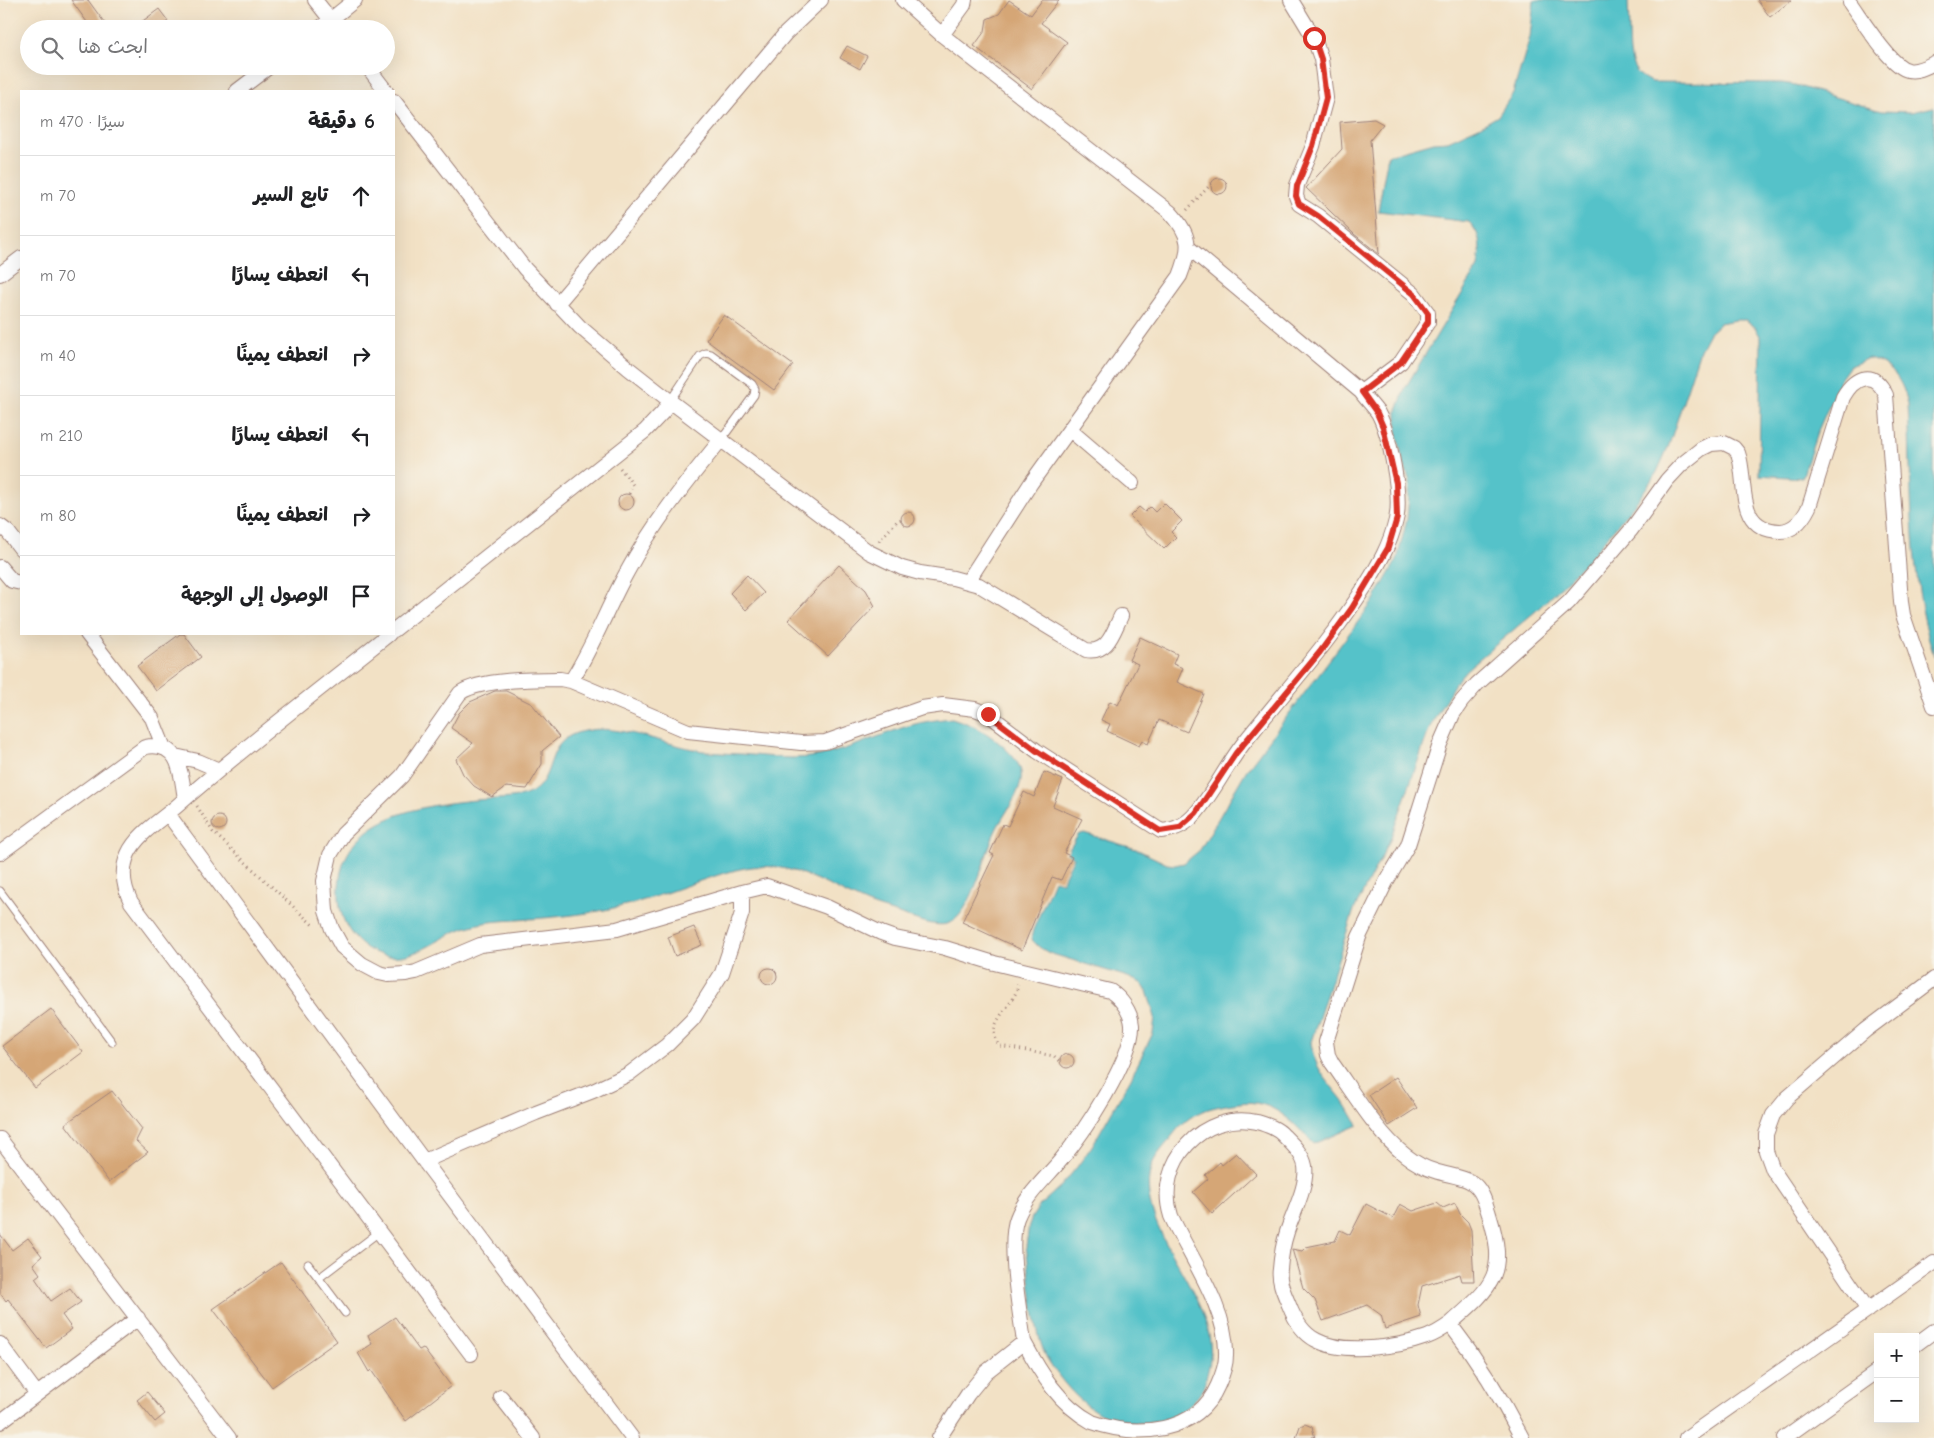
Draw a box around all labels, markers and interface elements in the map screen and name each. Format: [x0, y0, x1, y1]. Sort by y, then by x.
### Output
search box [20, 20, 395, 75]
route start [1303, 27, 1326, 50]
icon: search [38, 34, 66, 62]
text: ابحث هنا [78, 36, 148, 58]
text: 6 دقيقة [308, 109, 375, 133]
text: سيرًا · 470 m [40, 113, 125, 131]
icon: ahead [347, 182, 375, 210]
text: تابع السير [254, 184, 328, 206]
text: 70 m [40, 187, 76, 205]
icon: left [347, 262, 375, 290]
text: انعطف يسارًا [231, 264, 328, 286]
text: 70 m [40, 267, 76, 285]
icon: right [347, 342, 375, 370]
text: انعطف يمينًا [236, 344, 328, 366]
text: 40 m [40, 347, 76, 365]
icon: left [347, 422, 375, 450]
text: انعطف يسارًا [231, 424, 328, 446]
text: 210 m [40, 427, 83, 445]
icon: right [347, 502, 375, 530]
text: انعطف يمينًا [236, 504, 328, 526]
text: 80 m [40, 507, 77, 525]
icon: arrive [347, 582, 375, 610]
text: الوصول إلى الوجهة [181, 584, 328, 606]
route end [977, 703, 1000, 726]
map controls [1874, 1333, 1919, 1423]
button: + [1874, 1333, 1919, 1378]
button: − [1874, 1378, 1919, 1423]

